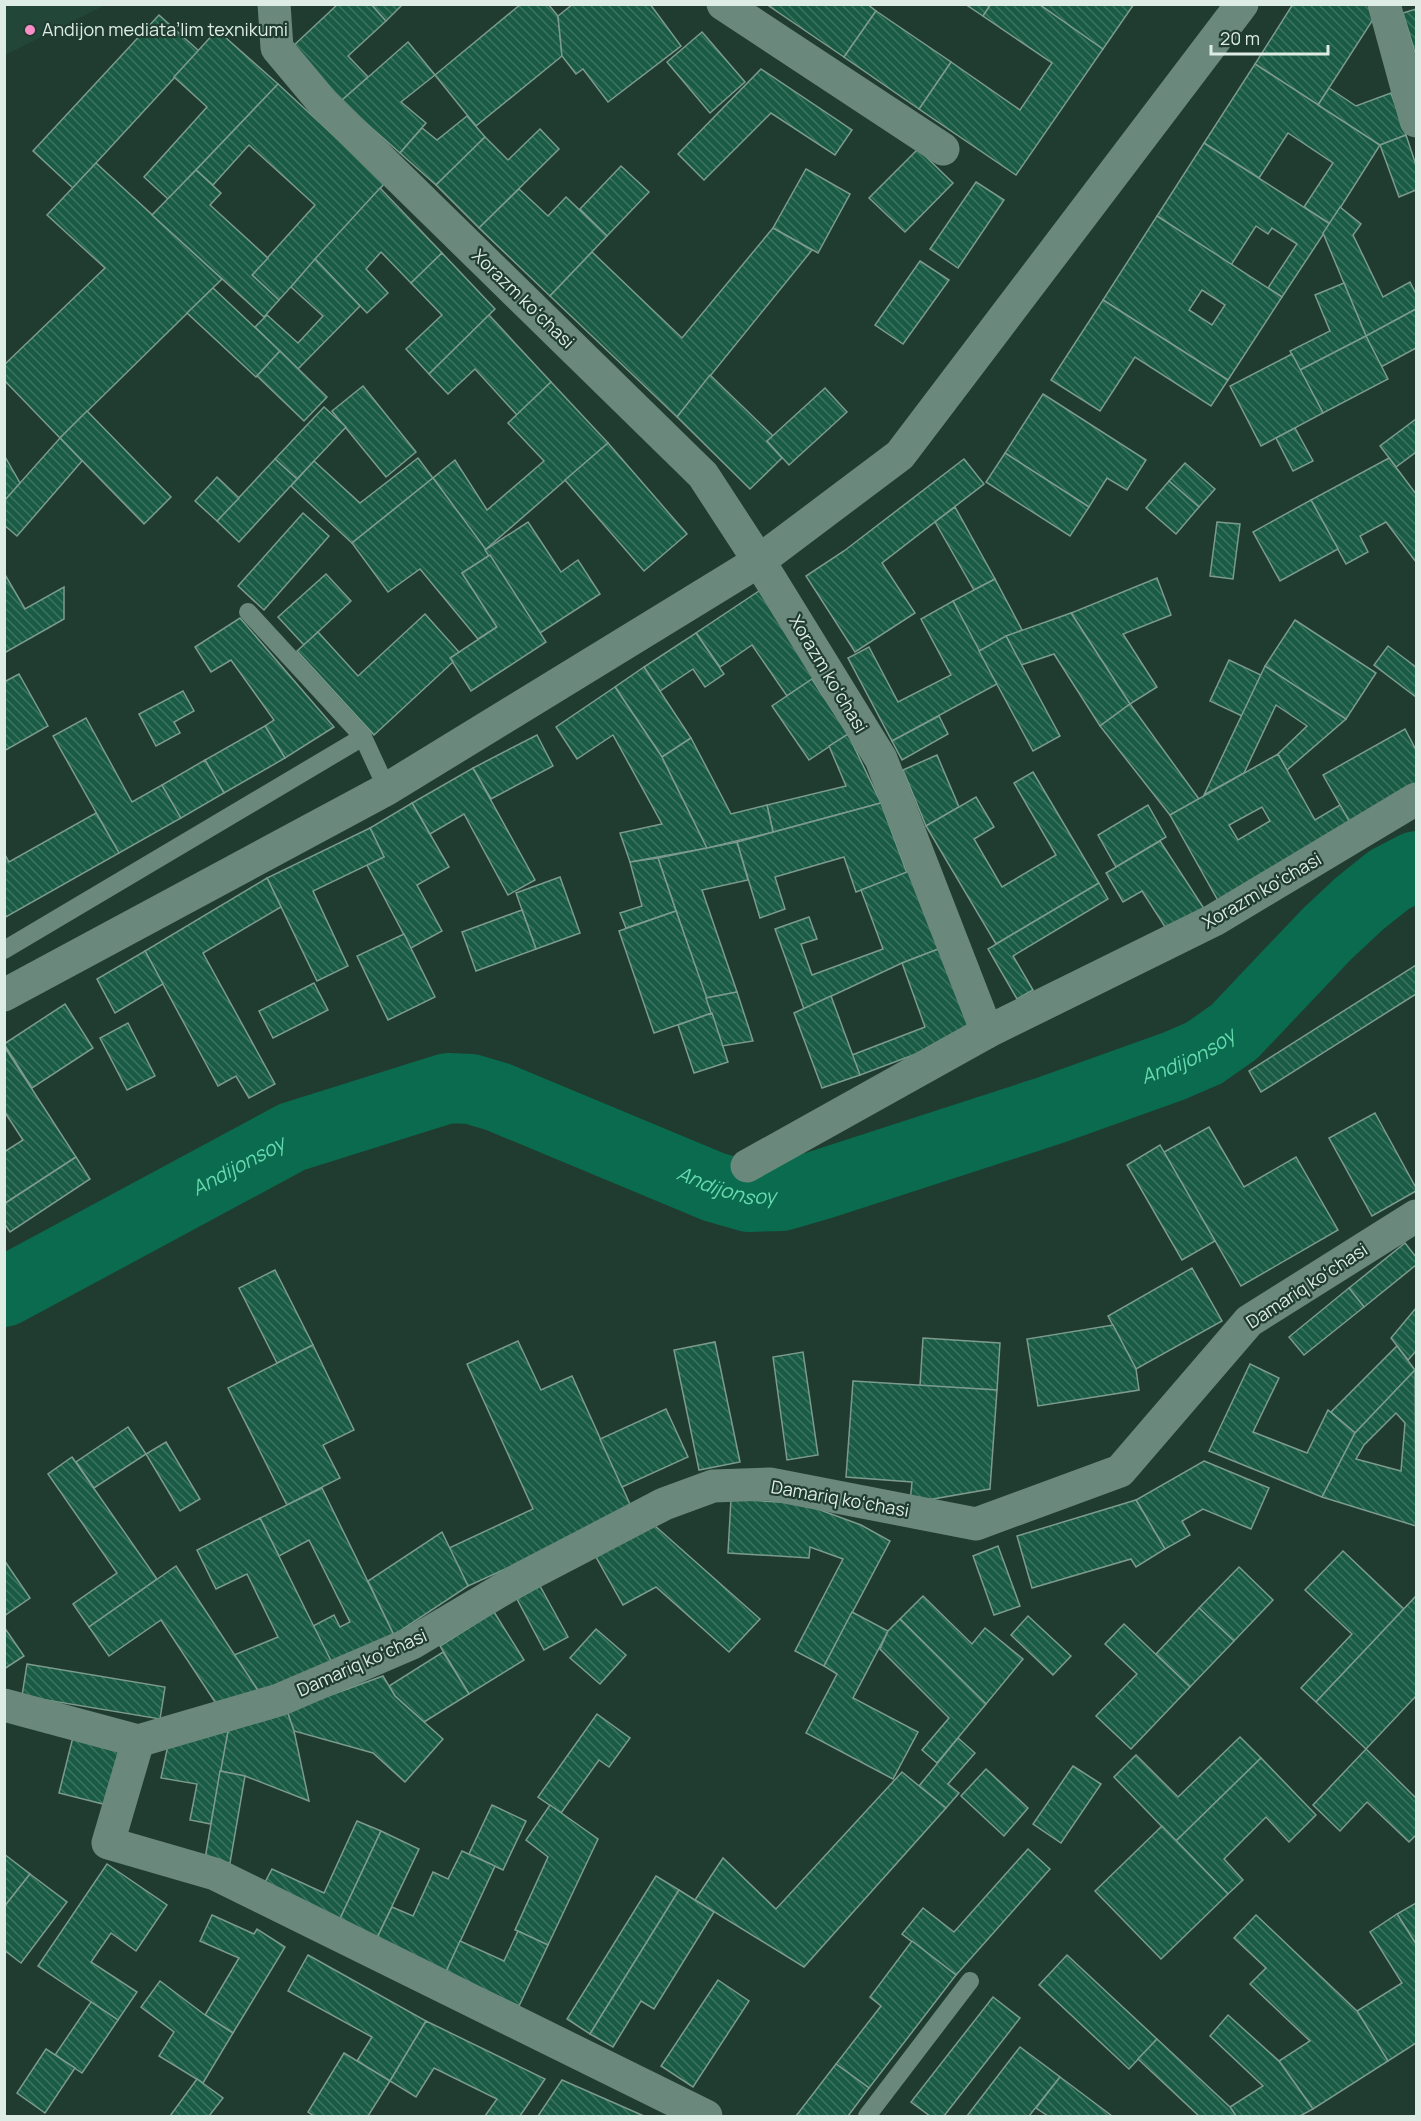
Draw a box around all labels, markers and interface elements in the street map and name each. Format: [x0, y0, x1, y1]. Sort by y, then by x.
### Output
place label: Andijon mediataʼlim texnikumi [42, 17, 288, 41]
scale bar [1211, 18, 1328, 56]
marker: Andijon mediataʼlim texnikumi [23, 23, 37, 37]
text: 20 m [1220, 26, 1260, 50]
street label: Xorazm koʻchasi [467, 243, 580, 353]
street label: Xorazm koʻchasi [784, 610, 874, 737]
street label: Xorazm koʻchasi [1198, 846, 1325, 934]
water label: Andijonsoy [1137, 1020, 1242, 1090]
water label: Andijonsoy [187, 1128, 292, 1202]
water label: Andijonsoy [673, 1159, 779, 1211]
street label: Damariq koʻchasi [1241, 1237, 1372, 1333]
street label: Damariq koʻchasi [769, 1474, 911, 1522]
street label: Damariq koʻchasi [293, 1623, 430, 1702]

